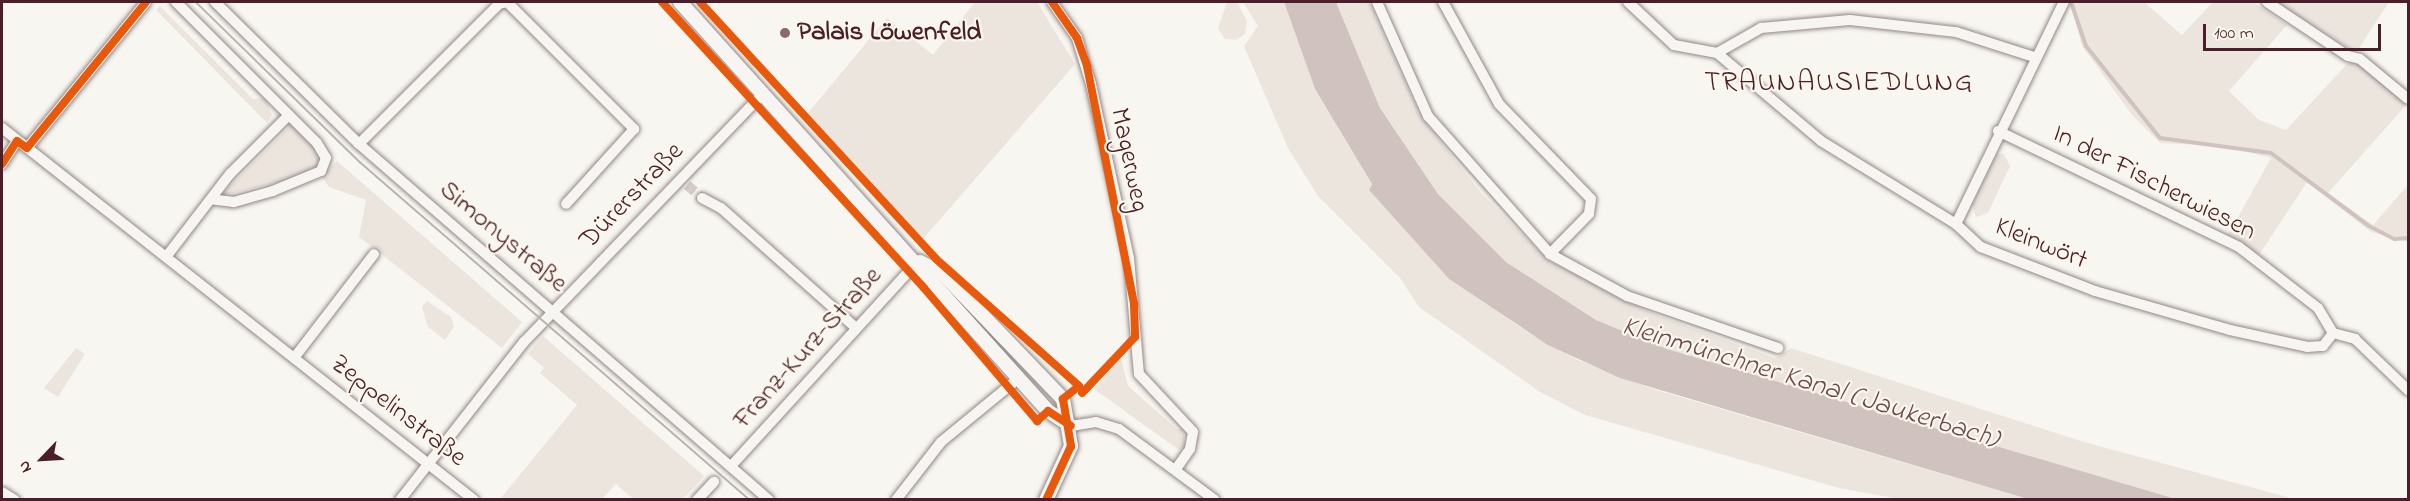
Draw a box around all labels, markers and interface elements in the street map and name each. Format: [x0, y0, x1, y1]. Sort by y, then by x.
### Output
scale bar [2206, 12, 2384, 50]
place label: Palais Löwenfeld [797, 17, 982, 49]
text: 100 m [2214, 21, 2254, 47]
marker: Palais Löwenfeld [778, 26, 792, 40]
district label: TRAUNAUSIEDLUNG [1704, 67, 1974, 101]
street label: Magerweg [1102, 105, 1156, 215]
street label: In der Fischerwiesen [2047, 118, 2261, 248]
street label: Dürerstraße [573, 136, 691, 256]
street label: Simonystraße [432, 174, 574, 300]
street label: Kleinwört [1990, 211, 2092, 277]
street label: Franz-Kurz-Straße [727, 260, 889, 436]
water label: Kleinmünchner Kanal (Jaukerbach) [1618, 311, 2002, 457]
street label: Zeppelinstraße [324, 348, 472, 474]
north arrow [12, 429, 72, 489]
text: N [13, 457, 39, 477]

